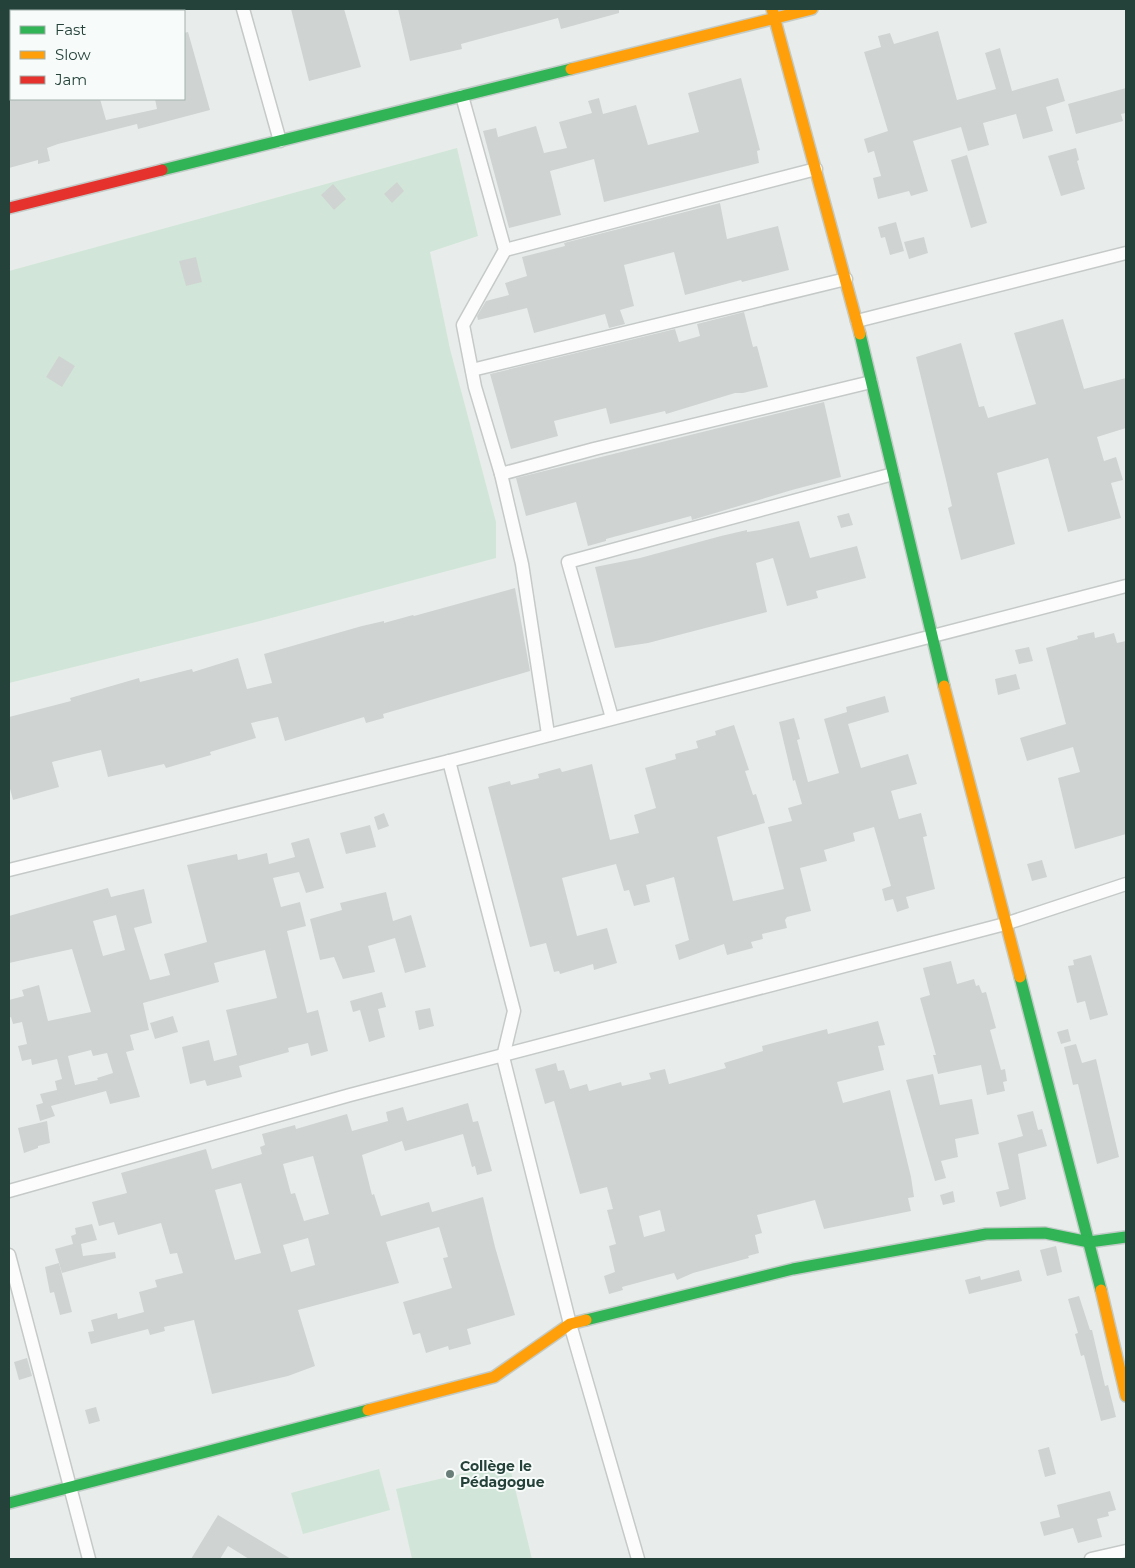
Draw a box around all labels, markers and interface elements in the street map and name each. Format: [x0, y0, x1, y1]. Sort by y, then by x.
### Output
legend [10, 10, 185, 100]
text: Fast [55, 20, 86, 39]
text: Slow [55, 45, 91, 64]
text: Jam [54, 70, 87, 89]
place label: Collège le Pédagogue [460, 1457, 545, 1491]
marker: Collège le Pédagogue [444, 1468, 456, 1480]

